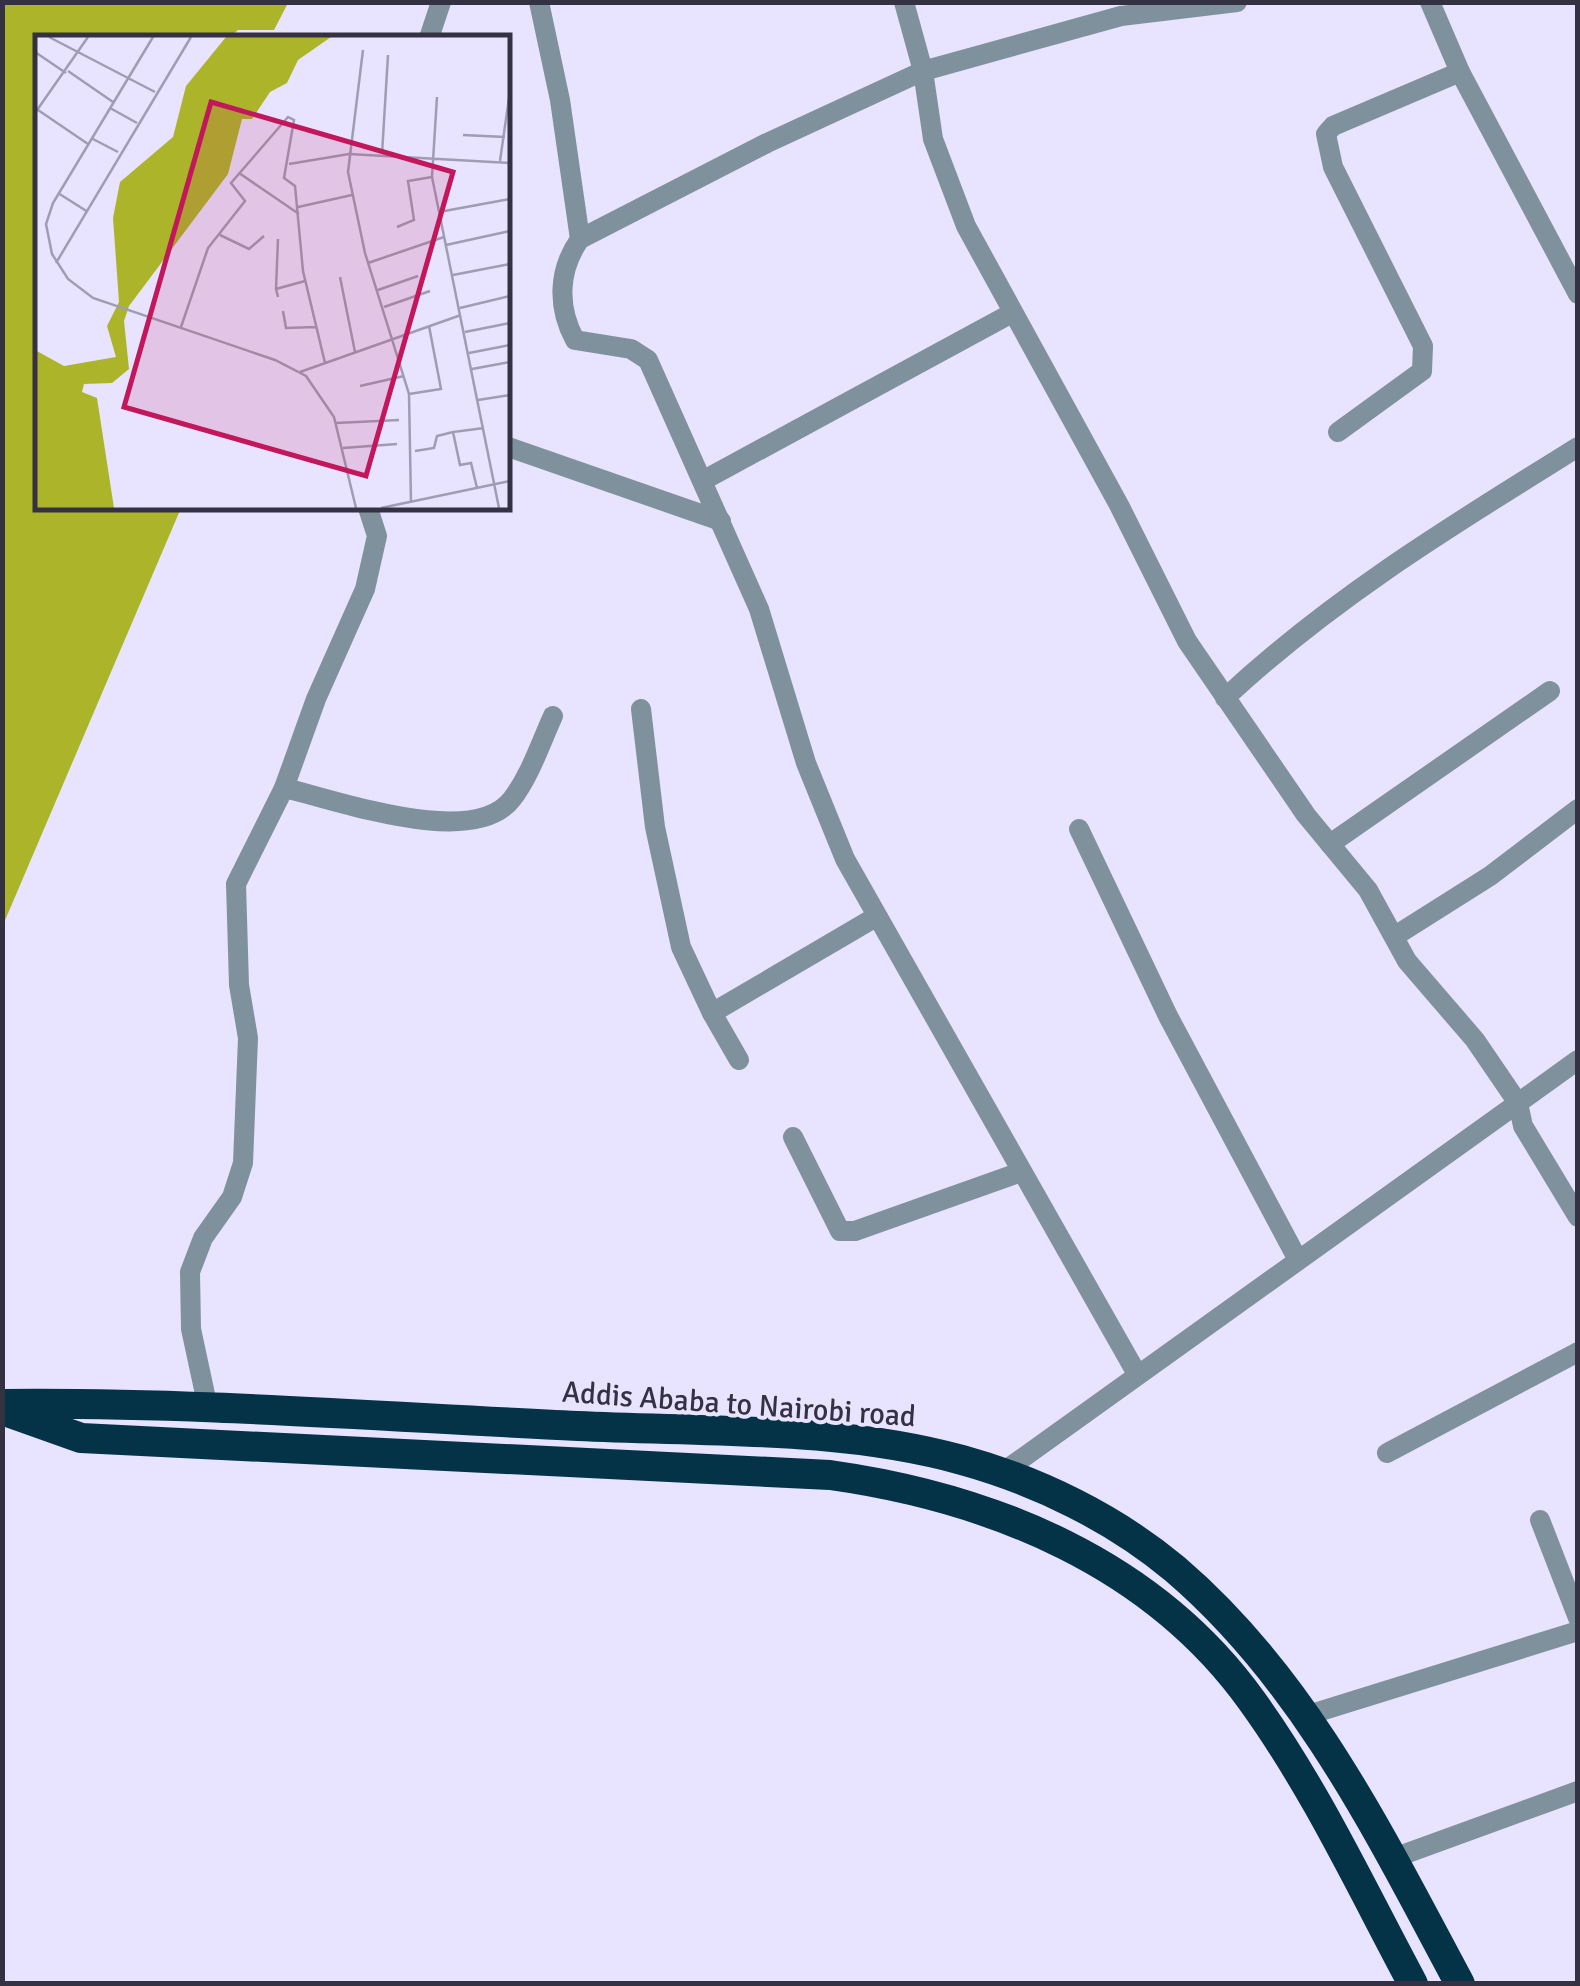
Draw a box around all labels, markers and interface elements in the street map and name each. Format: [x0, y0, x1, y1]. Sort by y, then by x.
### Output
inset map [35, 35, 510, 510]
street label: Addis Ababa to Nairobi road [561, 1374, 917, 1435]

